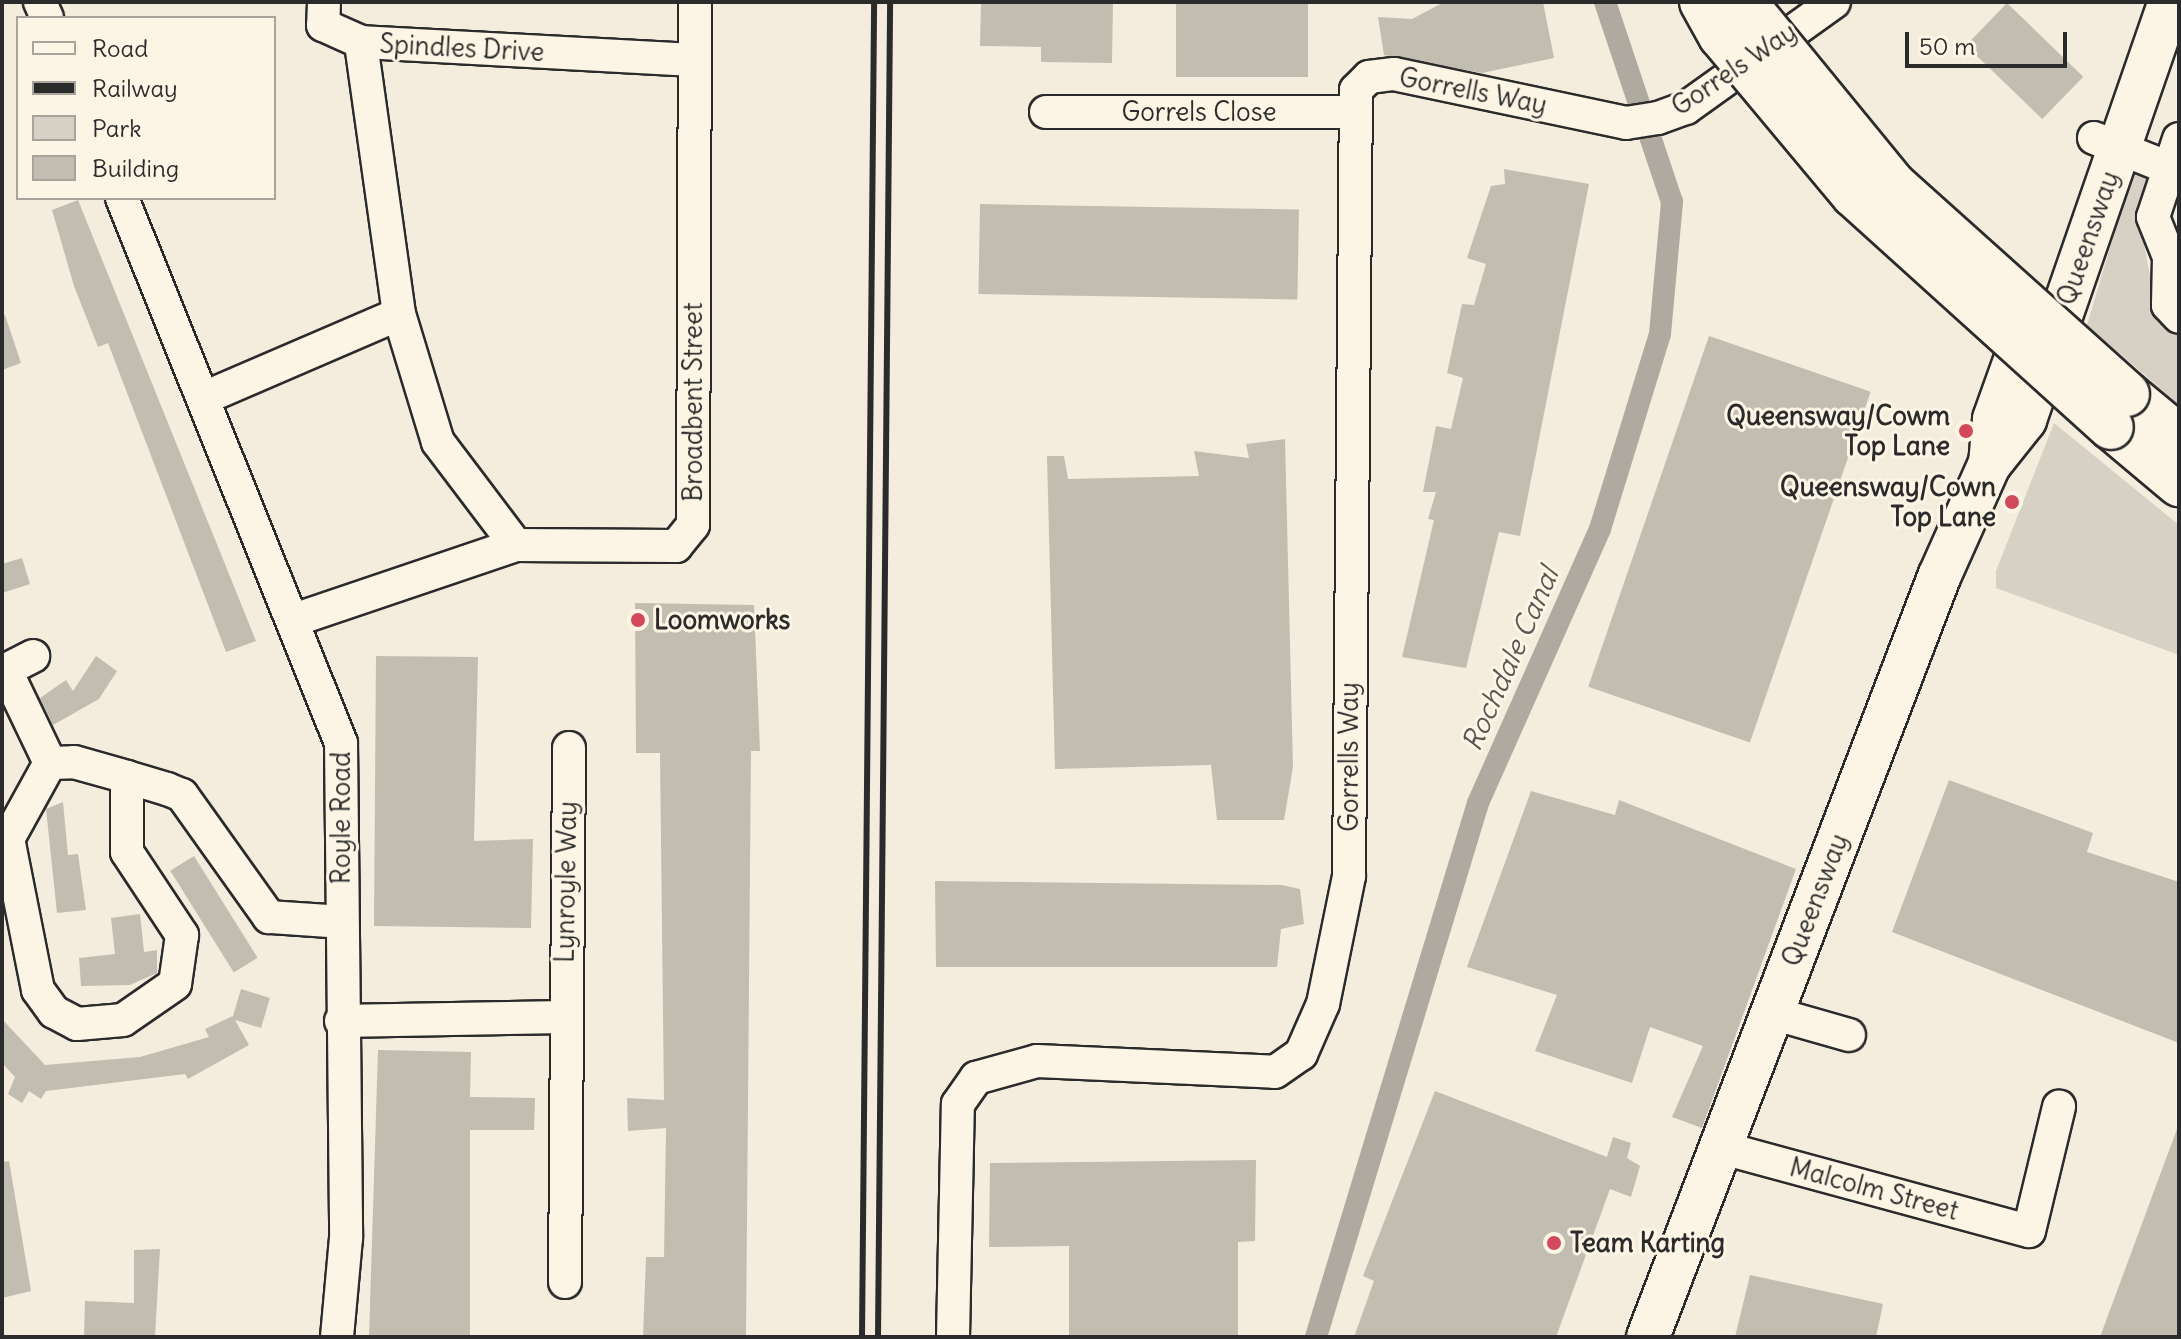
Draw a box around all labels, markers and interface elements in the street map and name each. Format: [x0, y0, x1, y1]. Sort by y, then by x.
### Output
legend [16, 16, 276, 200]
street label: Gorrels Way [1666, 16, 1802, 122]
scale bar [1909, 16, 2071, 66]
street label: Spindles Drive [379, 28, 545, 68]
text: 50 m [1919, 31, 1975, 61]
text: Road [92, 33, 148, 63]
street label: Gorrells Way [1397, 61, 1549, 121]
text: Railway [92, 73, 178, 103]
street label: Gorrels Close [1121, 96, 1277, 128]
text: Park [92, 113, 142, 143]
text: Building [92, 153, 179, 183]
street label: Queensway [2051, 167, 2125, 309]
street label: Broadbent Street [677, 302, 709, 502]
place label: Queensway/Cowm Top Lane [1726, 400, 1950, 462]
marker: Queensway/Cowm Top Lane [1957, 422, 1975, 440]
place label: Queensway/Cown Top Lane [1780, 471, 1996, 532]
marker: Queensway/Cown Top Lane [2003, 493, 2021, 511]
water label: Rochdale Canal [1455, 562, 1565, 756]
place label: Loomworks [654, 604, 790, 636]
marker: Loomworks [629, 611, 647, 629]
street label: Gorrells Way [1333, 682, 1365, 832]
street label: Royle Road [325, 752, 357, 884]
street label: Lynroyle Way [549, 801, 583, 963]
street label: Queensway [1775, 829, 1855, 971]
street label: Malcolm Street [1786, 1151, 1962, 1227]
place label: Team Karting [1570, 1227, 1725, 1259]
marker: Team Karting [1545, 1234, 1563, 1252]

